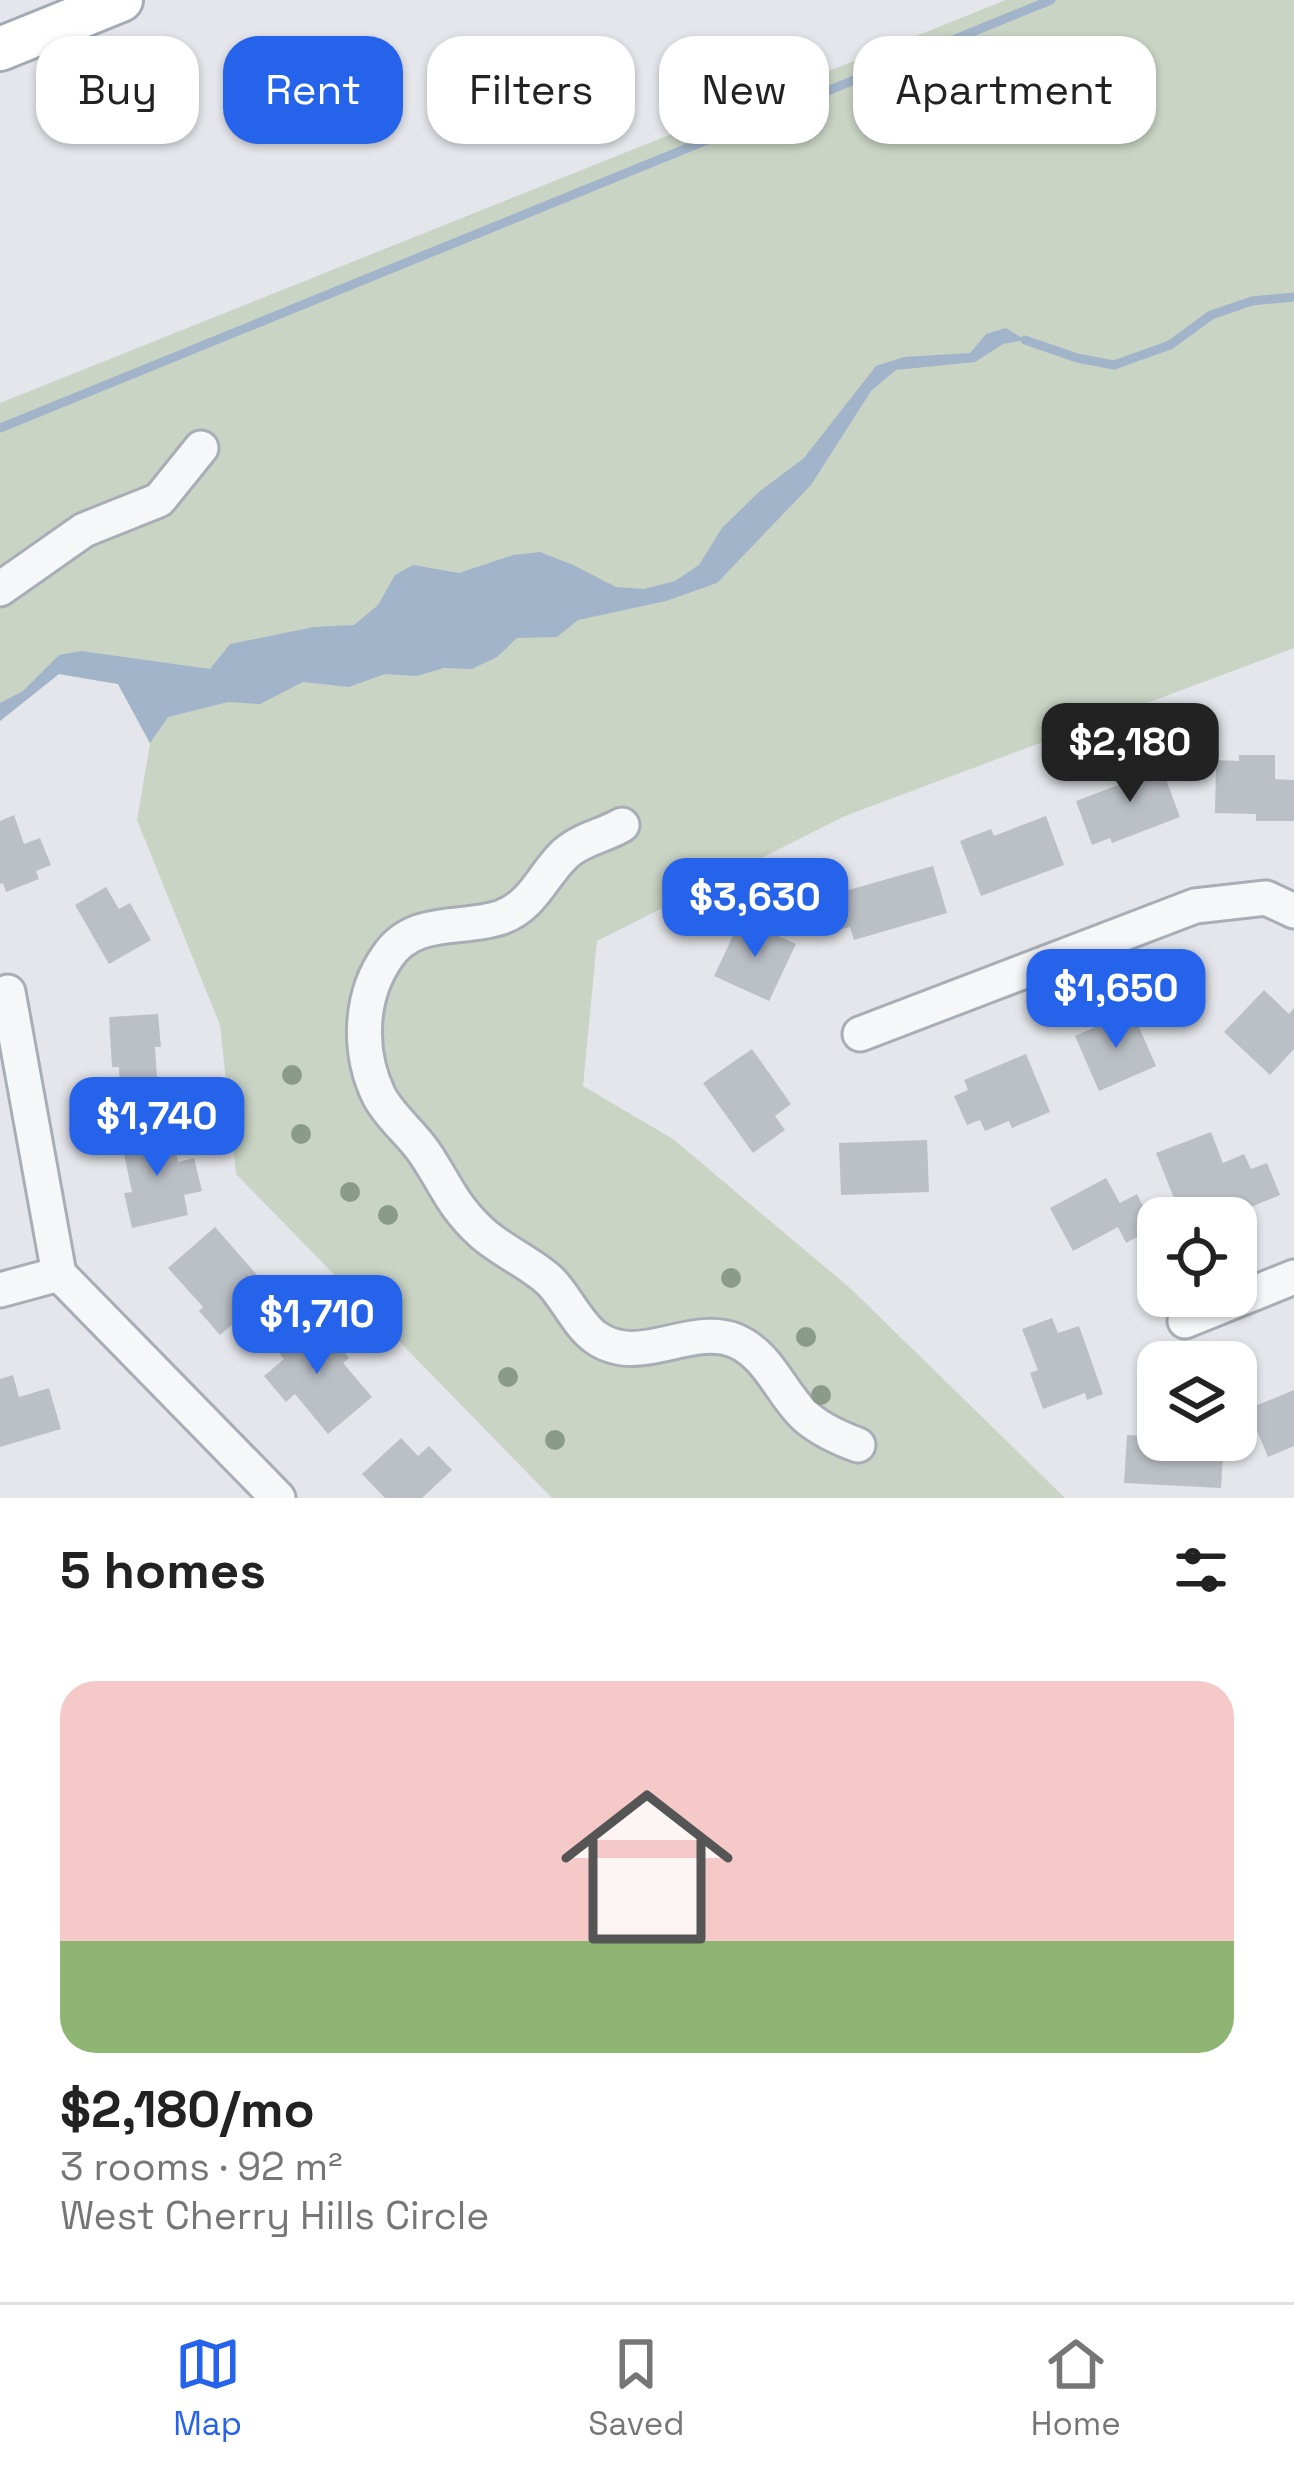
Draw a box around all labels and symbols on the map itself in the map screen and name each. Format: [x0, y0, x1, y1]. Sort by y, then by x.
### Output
pin: $2,180 [1032, 703, 1228, 805]
pin: $3,630 [657, 858, 853, 960]
pin: $1,650 [1018, 949, 1214, 1051]
pin: $1,740 [59, 1077, 255, 1179]
pin: $1,710 [219, 1275, 415, 1377]

